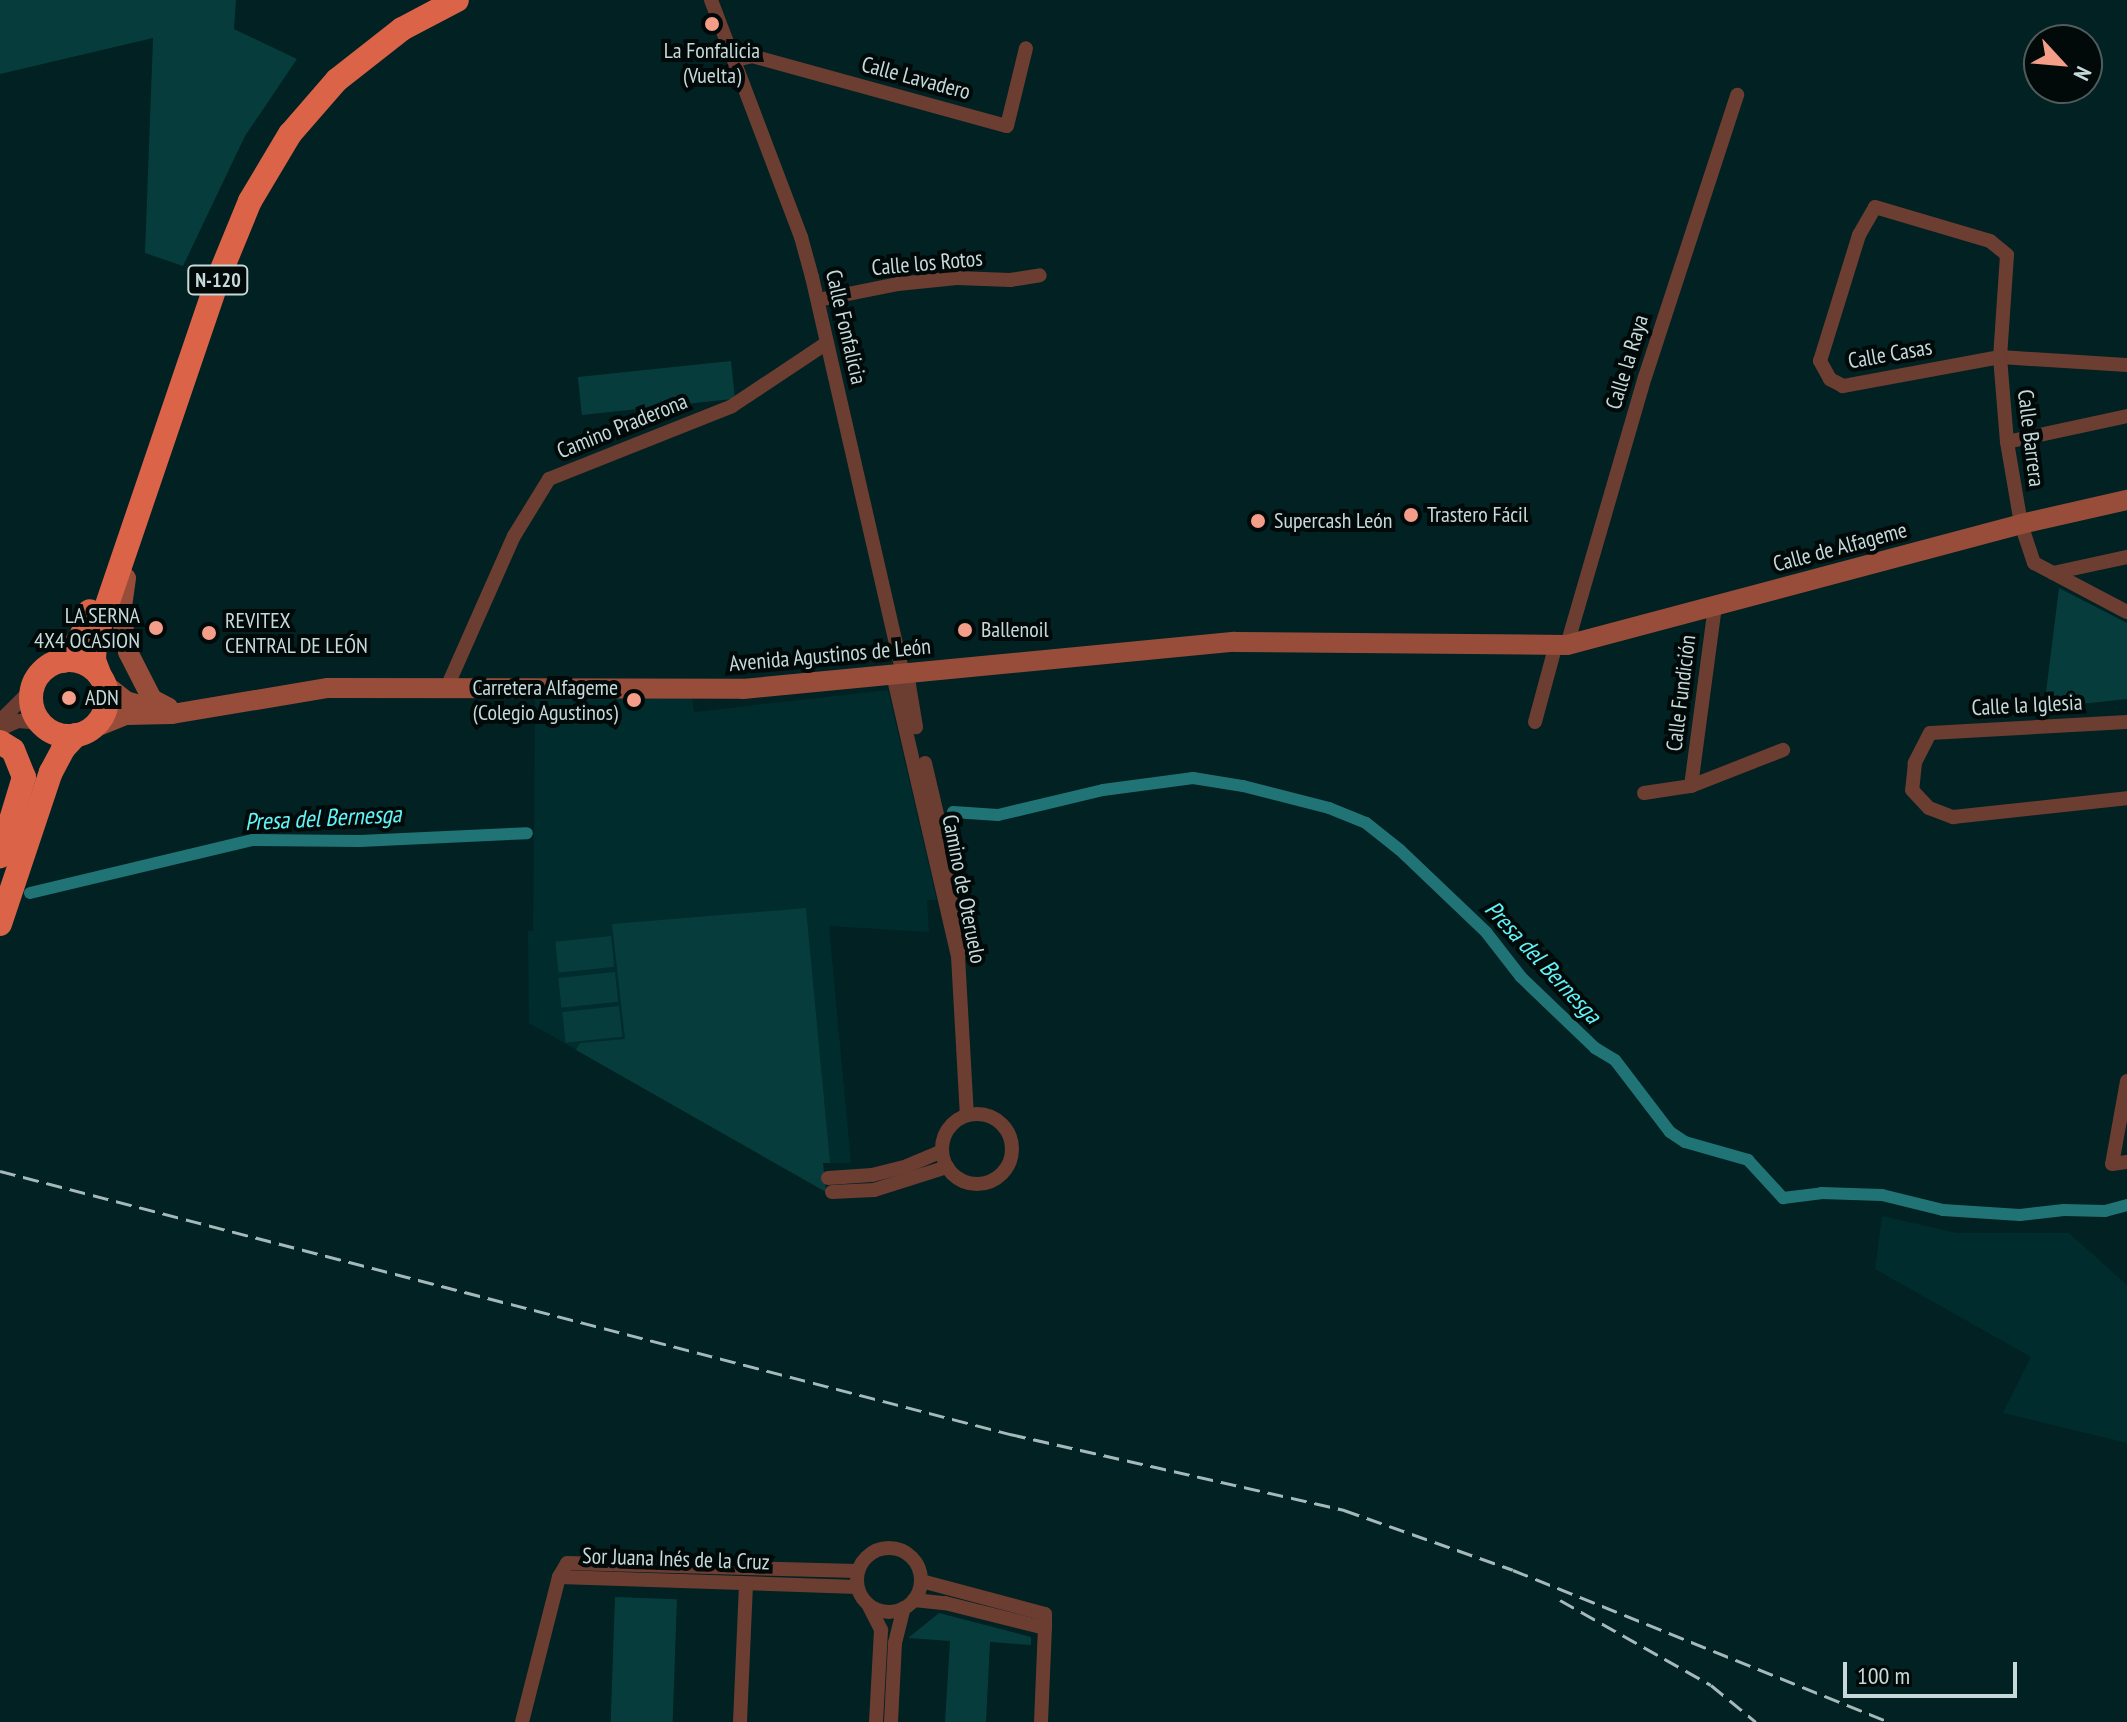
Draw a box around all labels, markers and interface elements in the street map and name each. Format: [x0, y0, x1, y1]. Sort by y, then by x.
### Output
marker: La Fonfalicia (Vuelta) [703, 15, 721, 33]
north arrow [2023, 24, 2103, 104]
place label: La Fonfalicia (Vuelta) [664, 37, 760, 88]
street label: Calle Lavadero [859, 51, 973, 105]
text: N [2068, 62, 2098, 85]
street label: Calle los Rotos [870, 245, 984, 281]
road number: N-120 [186, 264, 250, 296]
street label: Calle Fonfalicia [820, 267, 872, 387]
street label: Calle la Raya [1600, 311, 1654, 413]
street label: Calle Casas [1846, 334, 1934, 374]
street label: Camino Praderona [553, 388, 691, 464]
street label: Calle Barrera [2012, 388, 2050, 488]
place label: Trastero Fácil [1427, 502, 1528, 528]
marker: Trastero Fácil [1402, 506, 1420, 524]
place label: Supercash León [1274, 508, 1392, 534]
marker: Supercash León [1249, 512, 1267, 530]
street label: Calle de Alfageme [1770, 516, 1910, 578]
place label: LA SERNA 4X4 OCASION [34, 602, 140, 654]
place label: REVITEX CENTRAL DE LEÓN [225, 607, 369, 658]
place label: Ballenoil [981, 617, 1049, 643]
marker: LA SERNA 4X4 OCASION [147, 619, 165, 637]
marker: Ballenoil [956, 621, 974, 639]
marker: REVITEX CENTRAL DE LEÓN [200, 624, 218, 642]
street label: Avenida Agustinos de León [728, 633, 932, 677]
street label: Calle Fundición [1661, 633, 1701, 753]
place label: Carretera Alfageme (Colegio Agustinos) [472, 674, 618, 726]
place label: ADN [85, 685, 119, 711]
marker: ADN [60, 689, 78, 707]
street label: Calle la Iglesia [1971, 689, 2083, 721]
marker: Carretera Alfageme (Colegio Agustinos) [625, 691, 643, 709]
water label: Presa del Bernesga [244, 800, 402, 836]
street label: Camino de Oteruelo [937, 812, 991, 966]
water label: Presa del Bernesga [1479, 895, 1607, 1029]
street label: Sor Juana Inés de la Cruz [582, 1543, 770, 1575]
scale bar [1847, 1646, 2021, 1696]
text: 100 m [1857, 1660, 1910, 1691]

